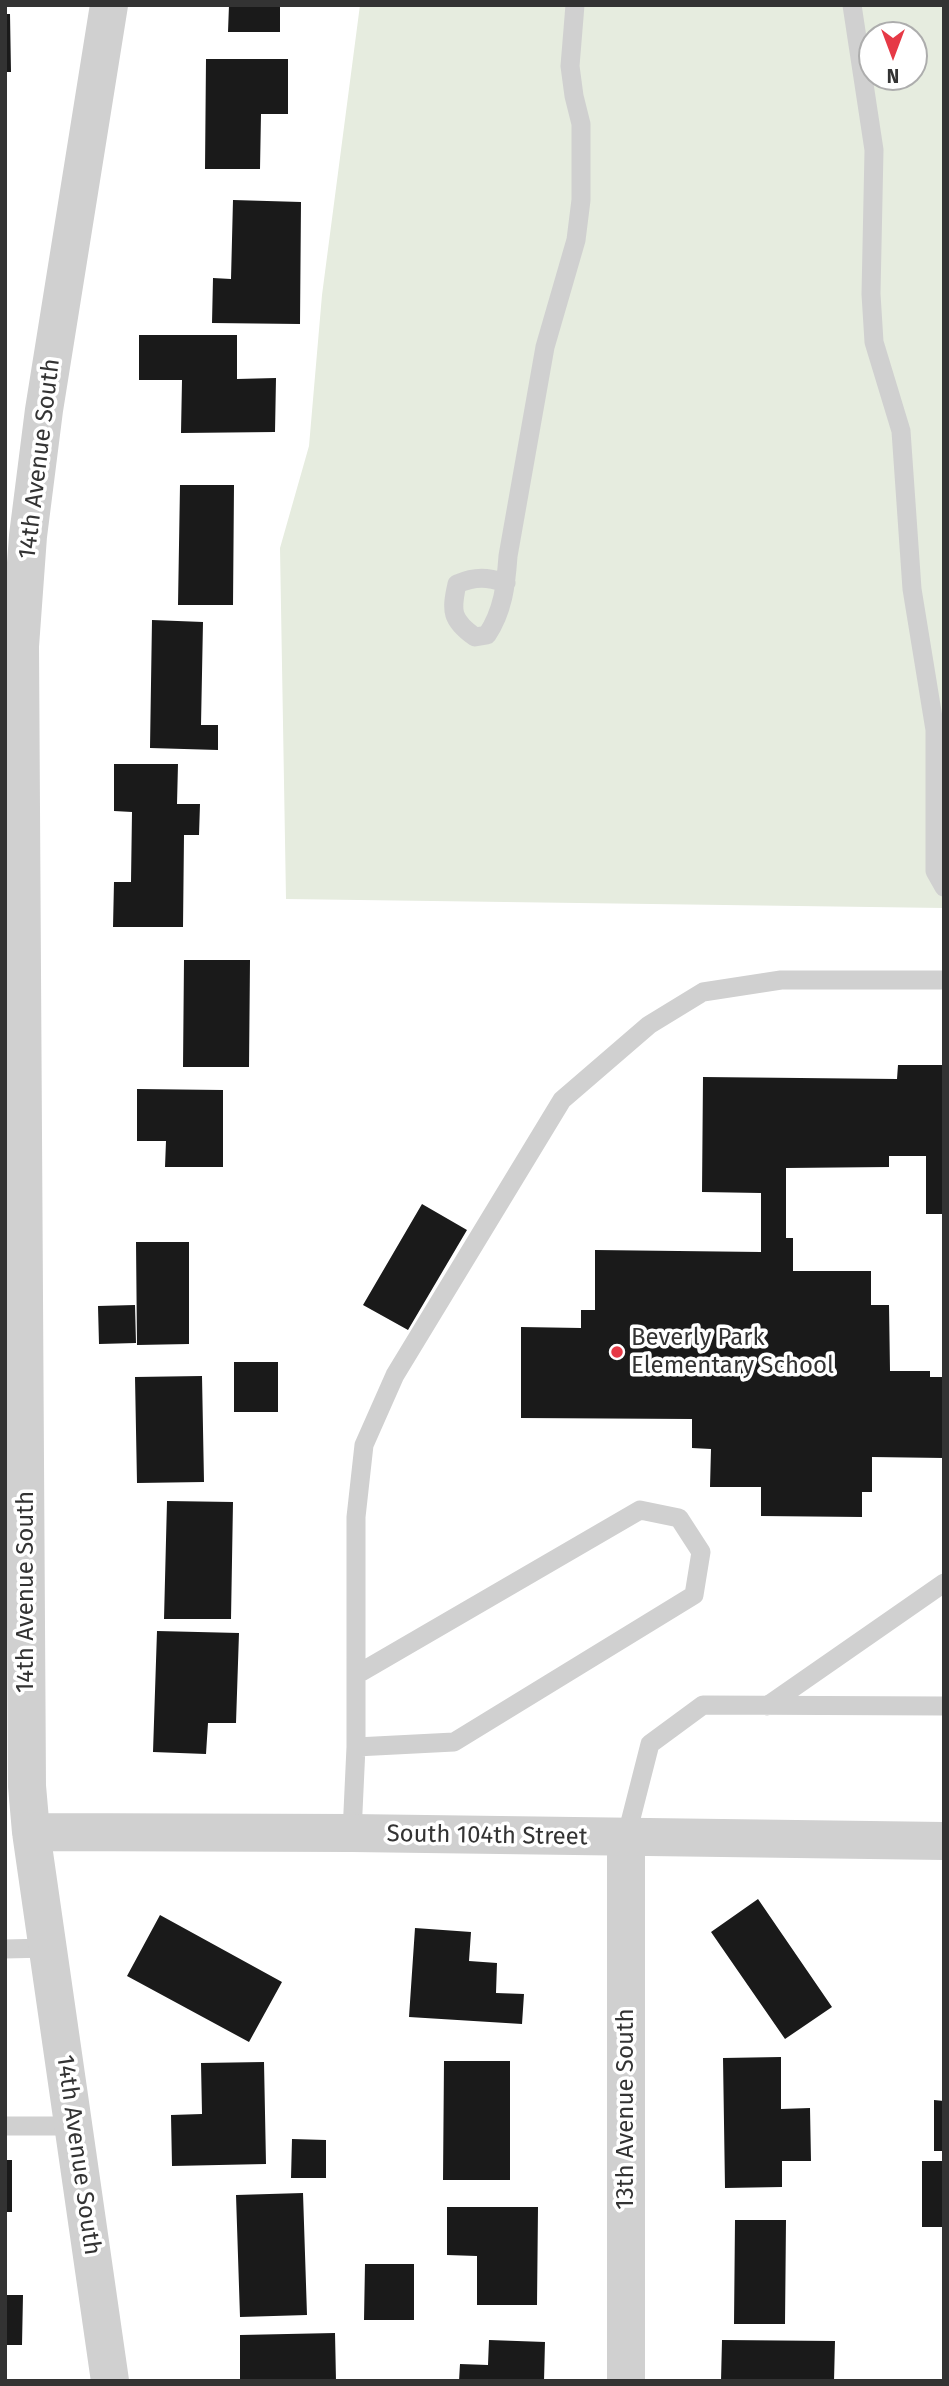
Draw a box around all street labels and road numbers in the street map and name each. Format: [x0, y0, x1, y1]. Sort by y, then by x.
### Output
street label: 14th Avenue South [13, 357, 67, 561]
street label: 14th Avenue South [12, 1491, 40, 1693]
street label: South 104th Street [386, 1820, 588, 1852]
street label: 13th Avenue South [612, 2008, 640, 2210]
street label: 14th Avenue South [50, 2053, 106, 2257]

